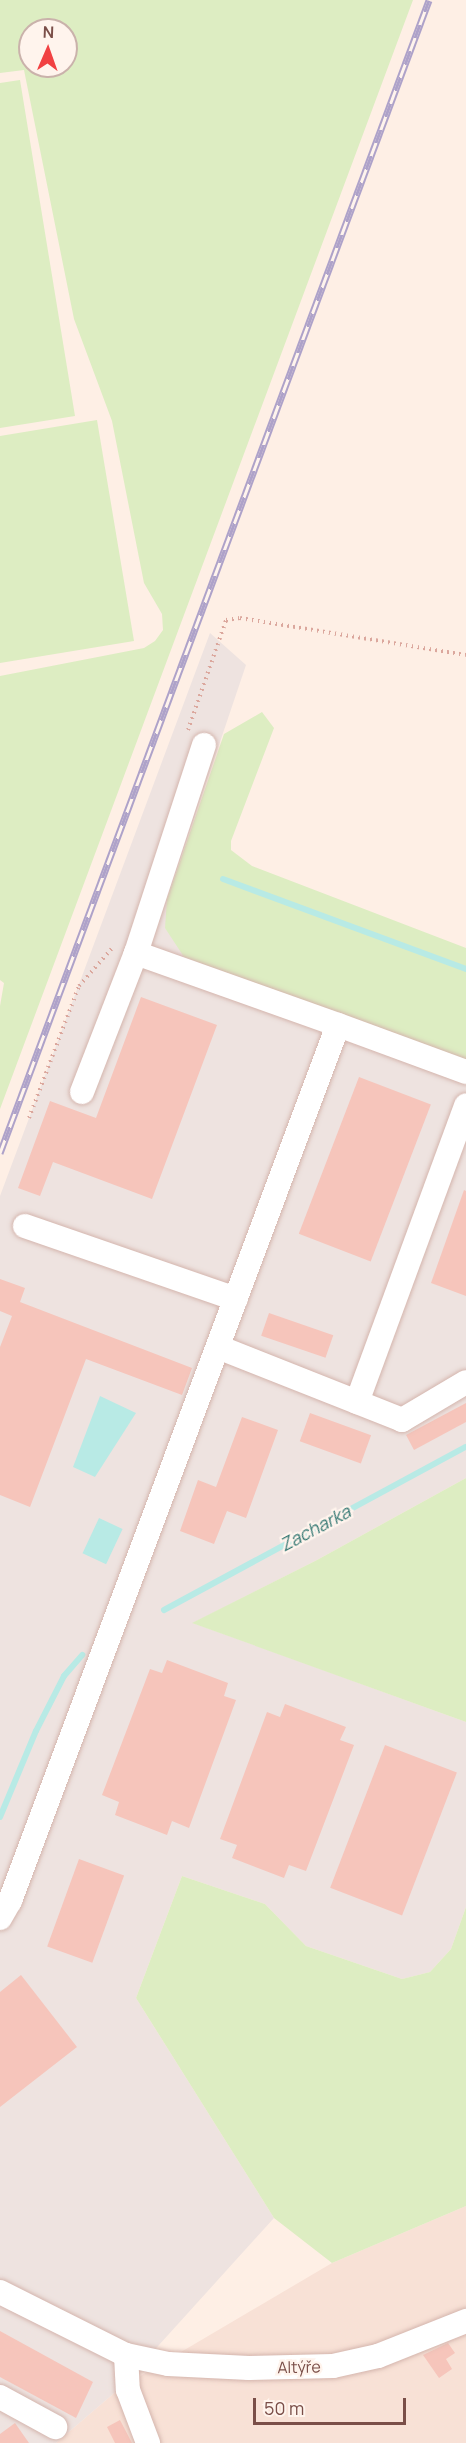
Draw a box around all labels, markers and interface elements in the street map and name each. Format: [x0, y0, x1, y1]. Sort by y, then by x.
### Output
north arrow [18, 18, 78, 78]
text: N [42, 21, 55, 43]
water label: Zacharka [276, 1500, 354, 1556]
street label: Altýře [277, 2357, 321, 2377]
scale bar [256, 2386, 409, 2424]
text: 50 m [264, 2396, 304, 2420]

